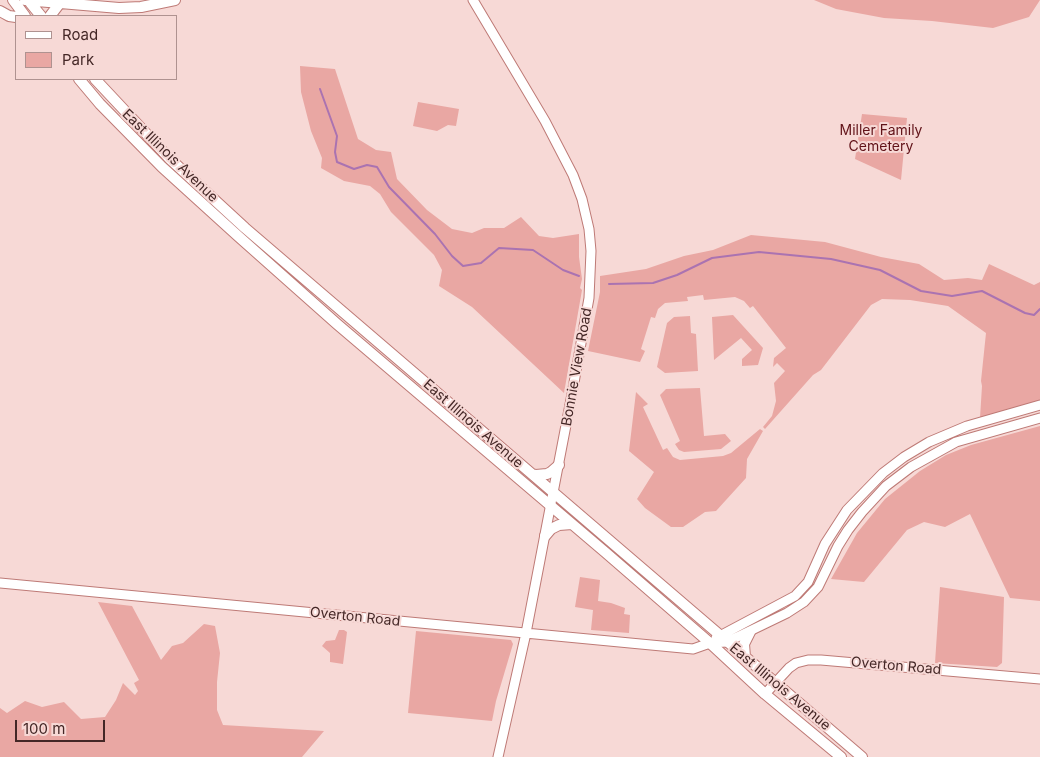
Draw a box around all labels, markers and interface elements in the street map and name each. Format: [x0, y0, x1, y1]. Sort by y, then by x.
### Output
legend [15, 15, 178, 80]
text: Road [62, 25, 98, 44]
text: Park [62, 50, 94, 69]
street label: East Illinois Avenue [119, 106, 221, 206]
park label: Miller Family Cemetery [840, 123, 922, 156]
street label: Bonnie View Road [558, 307, 596, 427]
street label: East Illinois Avenue [420, 376, 526, 472]
street label: Overton Road [309, 604, 401, 630]
street label: East Illinois Avenue [726, 640, 834, 734]
street label: Overton Road [850, 654, 942, 678]
scale bar [18, 710, 108, 742]
text: 100 m [23, 719, 65, 738]

